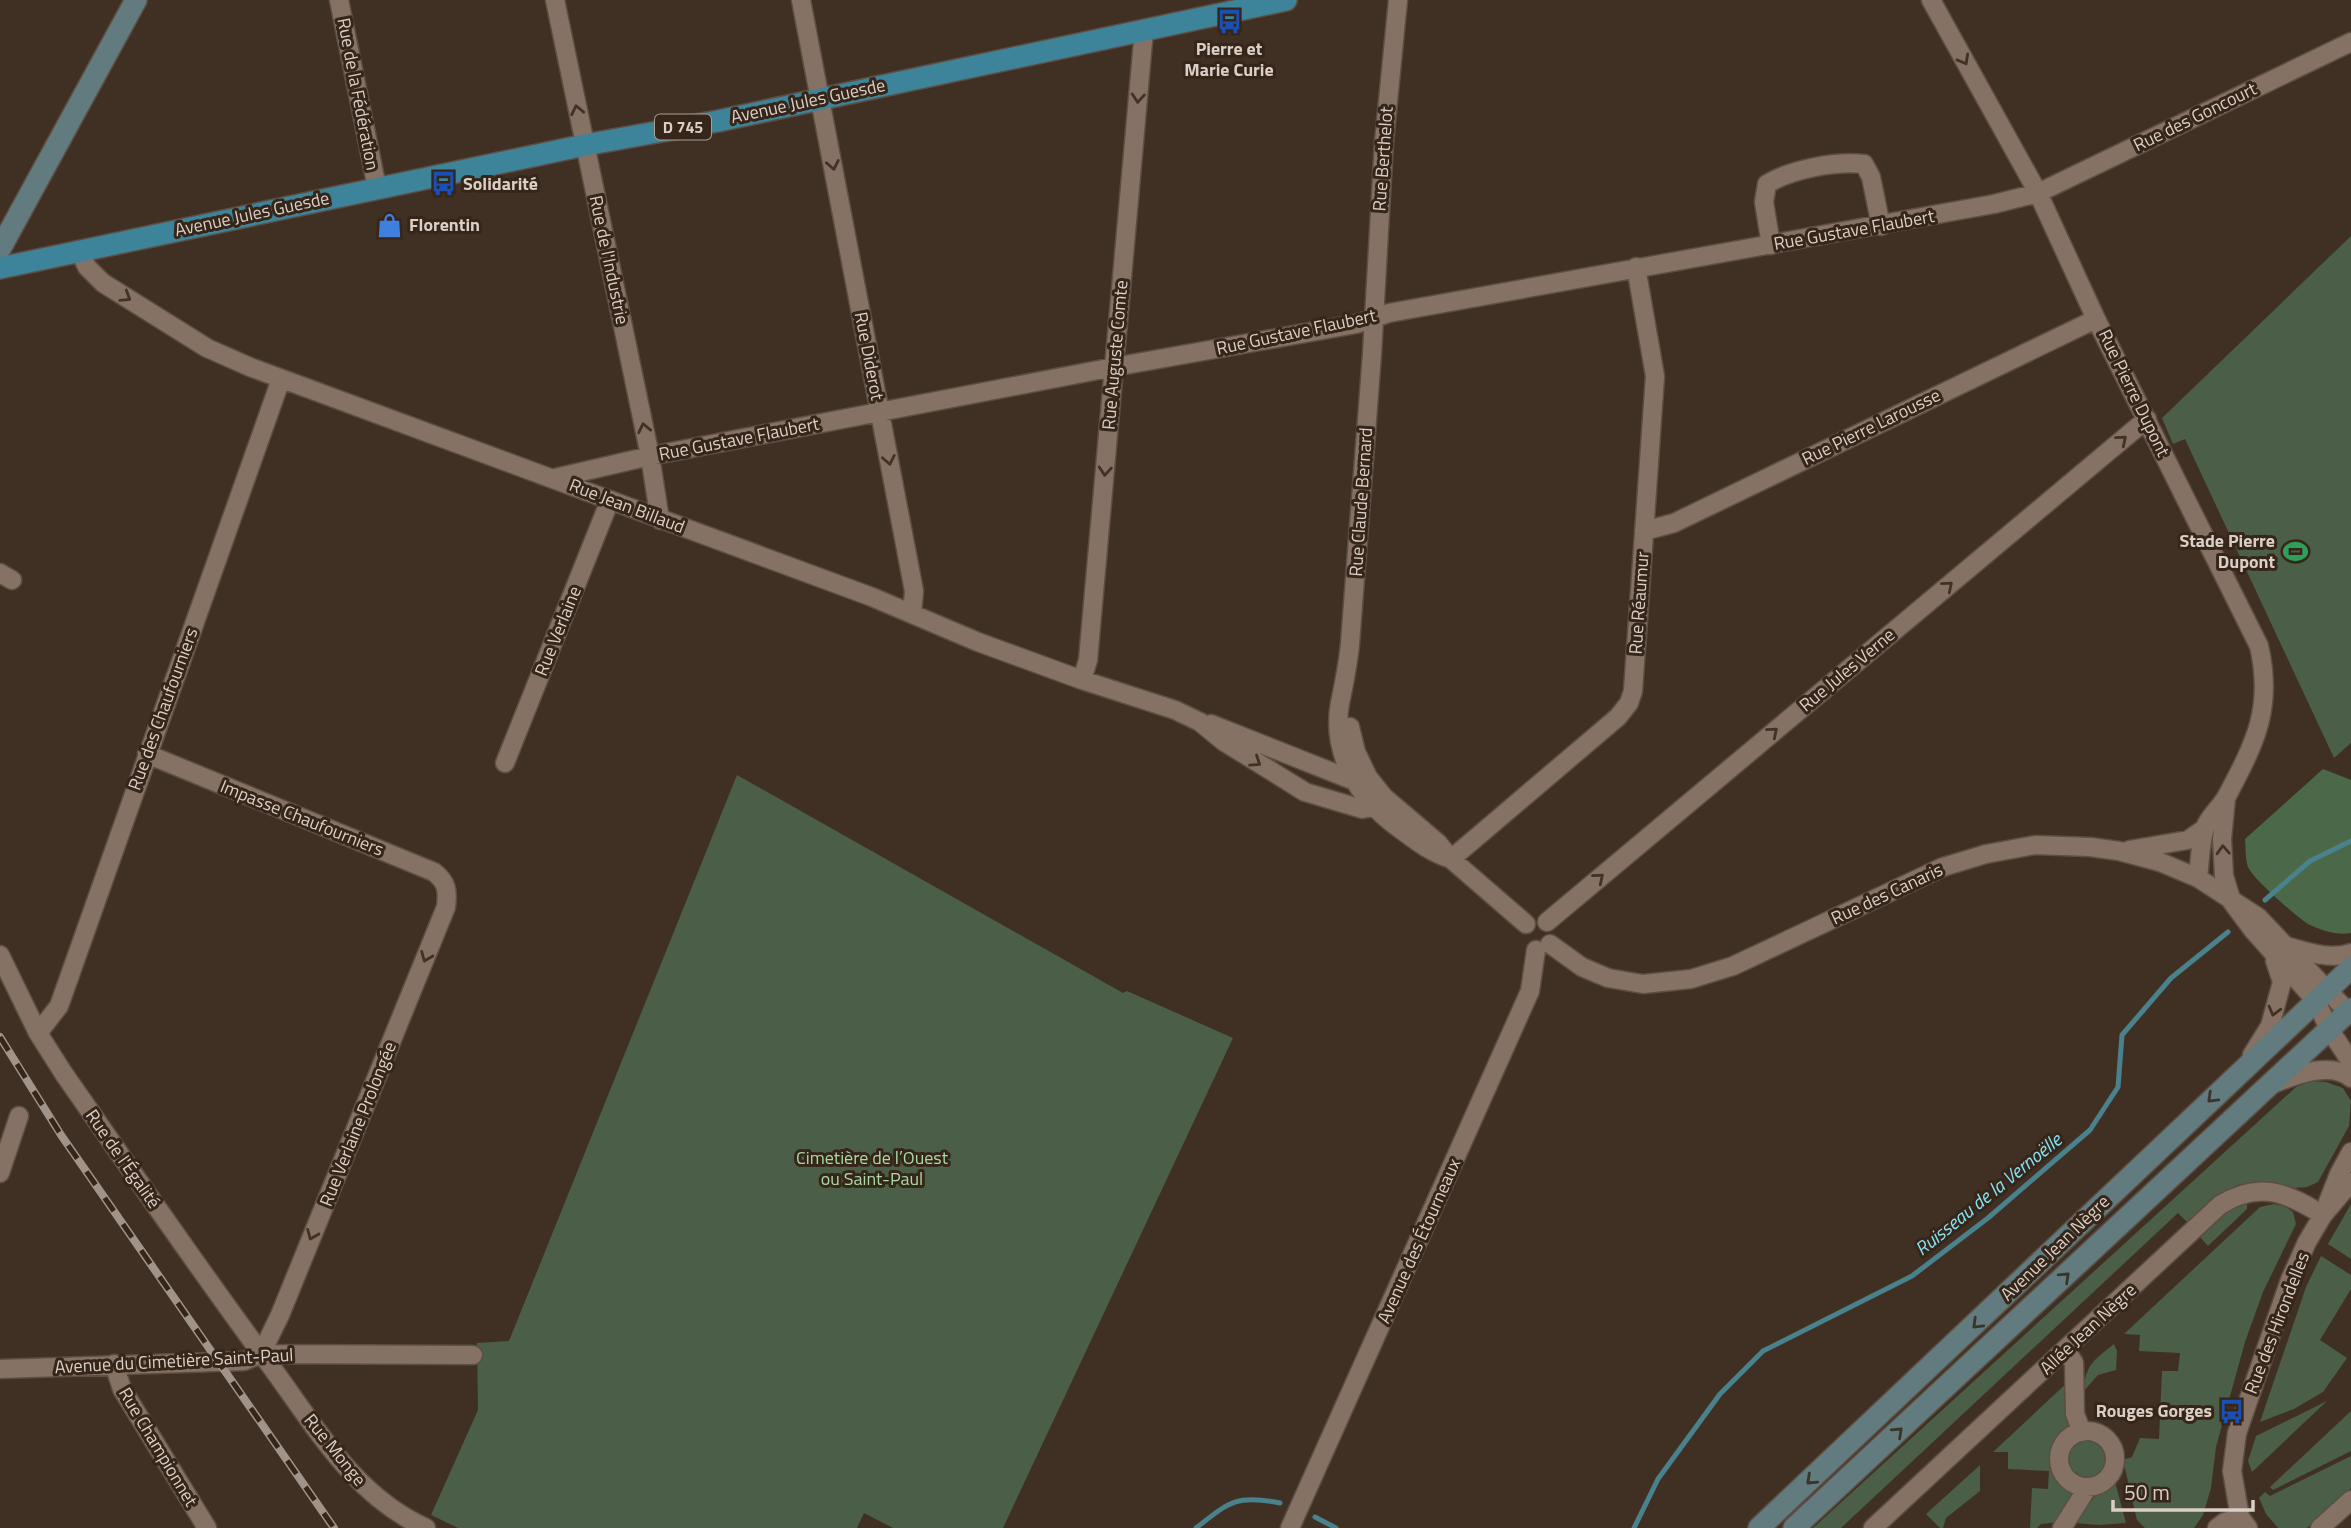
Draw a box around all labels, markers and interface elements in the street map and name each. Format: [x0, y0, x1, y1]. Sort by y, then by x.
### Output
bus stop icon: Pierre et Marie Curie [1215, 8, 1243, 36]
street label: Rue de la Fédération [330, 15, 387, 172]
place label: Pierre et Marie Curie [1184, 35, 1274, 83]
one-way arrow [1956, 53, 1969, 65]
street label: Avenue Jules Guesde [728, 71, 888, 130]
street label: Rue des Goncourt [2129, 75, 2262, 158]
one-way arrow [1131, 92, 1146, 104]
one-way arrow [571, 104, 586, 116]
street label: Rue Berthelot [1365, 105, 1400, 212]
road number: D 745 [655, 114, 711, 140]
one-way arrow [824, 159, 839, 171]
bus stop icon: Solidarité [429, 170, 457, 198]
place label: Solidarité [463, 170, 538, 197]
street label: Avenue Jules Guesde [172, 184, 332, 243]
street label: Rue de l'Industrie [583, 193, 636, 327]
street label: Rue Gustave Flaubert [1771, 202, 1937, 257]
shop icon: Florentin [375, 211, 403, 239]
place label: Florentin [409, 211, 480, 238]
street label: Rue Auguste Comte [1095, 279, 1134, 431]
one-way arrow [118, 289, 131, 302]
street label: Rue Gustave Flaubert [1213, 301, 1379, 362]
street label: Rue Diderot [848, 309, 891, 403]
street label: Rue Pierre Dupont [2092, 325, 2177, 462]
street label: Rue Pierre Larousse [1797, 381, 1945, 472]
street label: Rue Gustave Flaubert [656, 410, 822, 467]
one-way arrow [638, 422, 653, 434]
street label: Rue Claude Bernard [1342, 427, 1379, 577]
one-way arrow [2114, 436, 2127, 448]
one-way arrow [881, 454, 896, 466]
one-way arrow [1098, 466, 1113, 477]
street label: Rue Jean Billaud [565, 471, 689, 540]
place label: Stade Pierre Dupont [2180, 527, 2275, 575]
sports icon: Stade Pierre Dupont [2281, 537, 2309, 565]
street label: Rue Réaumur [1621, 551, 1656, 655]
street label: Rue Verlaine [527, 582, 588, 680]
one-way arrow [1939, 582, 1952, 594]
street label: Rue Jules Verne [1793, 621, 1901, 718]
street label: Rue des Chaufourniers [121, 624, 204, 794]
one-way arrow [1765, 728, 1778, 740]
one-way arrow [1248, 754, 1261, 767]
street label: Impasse Chaufourniers [216, 772, 388, 863]
one-way arrow [2215, 845, 2230, 856]
street label: Rue des Canaris [1826, 856, 1947, 931]
one-way arrow [1590, 874, 1603, 886]
one-way arrow [420, 950, 434, 962]
one-way arrow [2268, 1005, 2282, 1017]
street label: Rue Verlaine Prolongée [312, 1037, 403, 1210]
one-way arrow [2207, 1090, 2220, 1103]
street label: Rue de l'Égalité [79, 1104, 168, 1214]
water label: Ruisseau de la Vernoëlle [1908, 1124, 2068, 1262]
park label: Cimetière de l’Ouest ou Saint-Paul [796, 1144, 949, 1192]
street label: Avenue des Étourneaux [1370, 1154, 1467, 1328]
street label: Avenue Jean Nègre [1994, 1188, 2115, 1307]
one-way arrow [307, 1229, 321, 1241]
street label: Rue des Hirondelles [2237, 1248, 2316, 1398]
one-way arrow [2057, 1272, 2070, 1285]
street label: Allée Jean Nègre [2033, 1277, 2142, 1381]
one-way arrow [1972, 1315, 1985, 1328]
street label: Avenue du Cimetière Saint-Paul [54, 1341, 294, 1380]
street label: Rue Championnet [112, 1382, 205, 1512]
place label: Rouges Gorges [2096, 1397, 2212, 1424]
bus stop icon: Rouges Gorges [2218, 1397, 2246, 1425]
street label: Rue Monge [298, 1408, 373, 1492]
one-way arrow [1890, 1427, 1903, 1440]
scale bar [2113, 1468, 2253, 1512]
one-way arrow [1806, 1471, 1819, 1484]
text: 50 m [2124, 1476, 2170, 1508]

